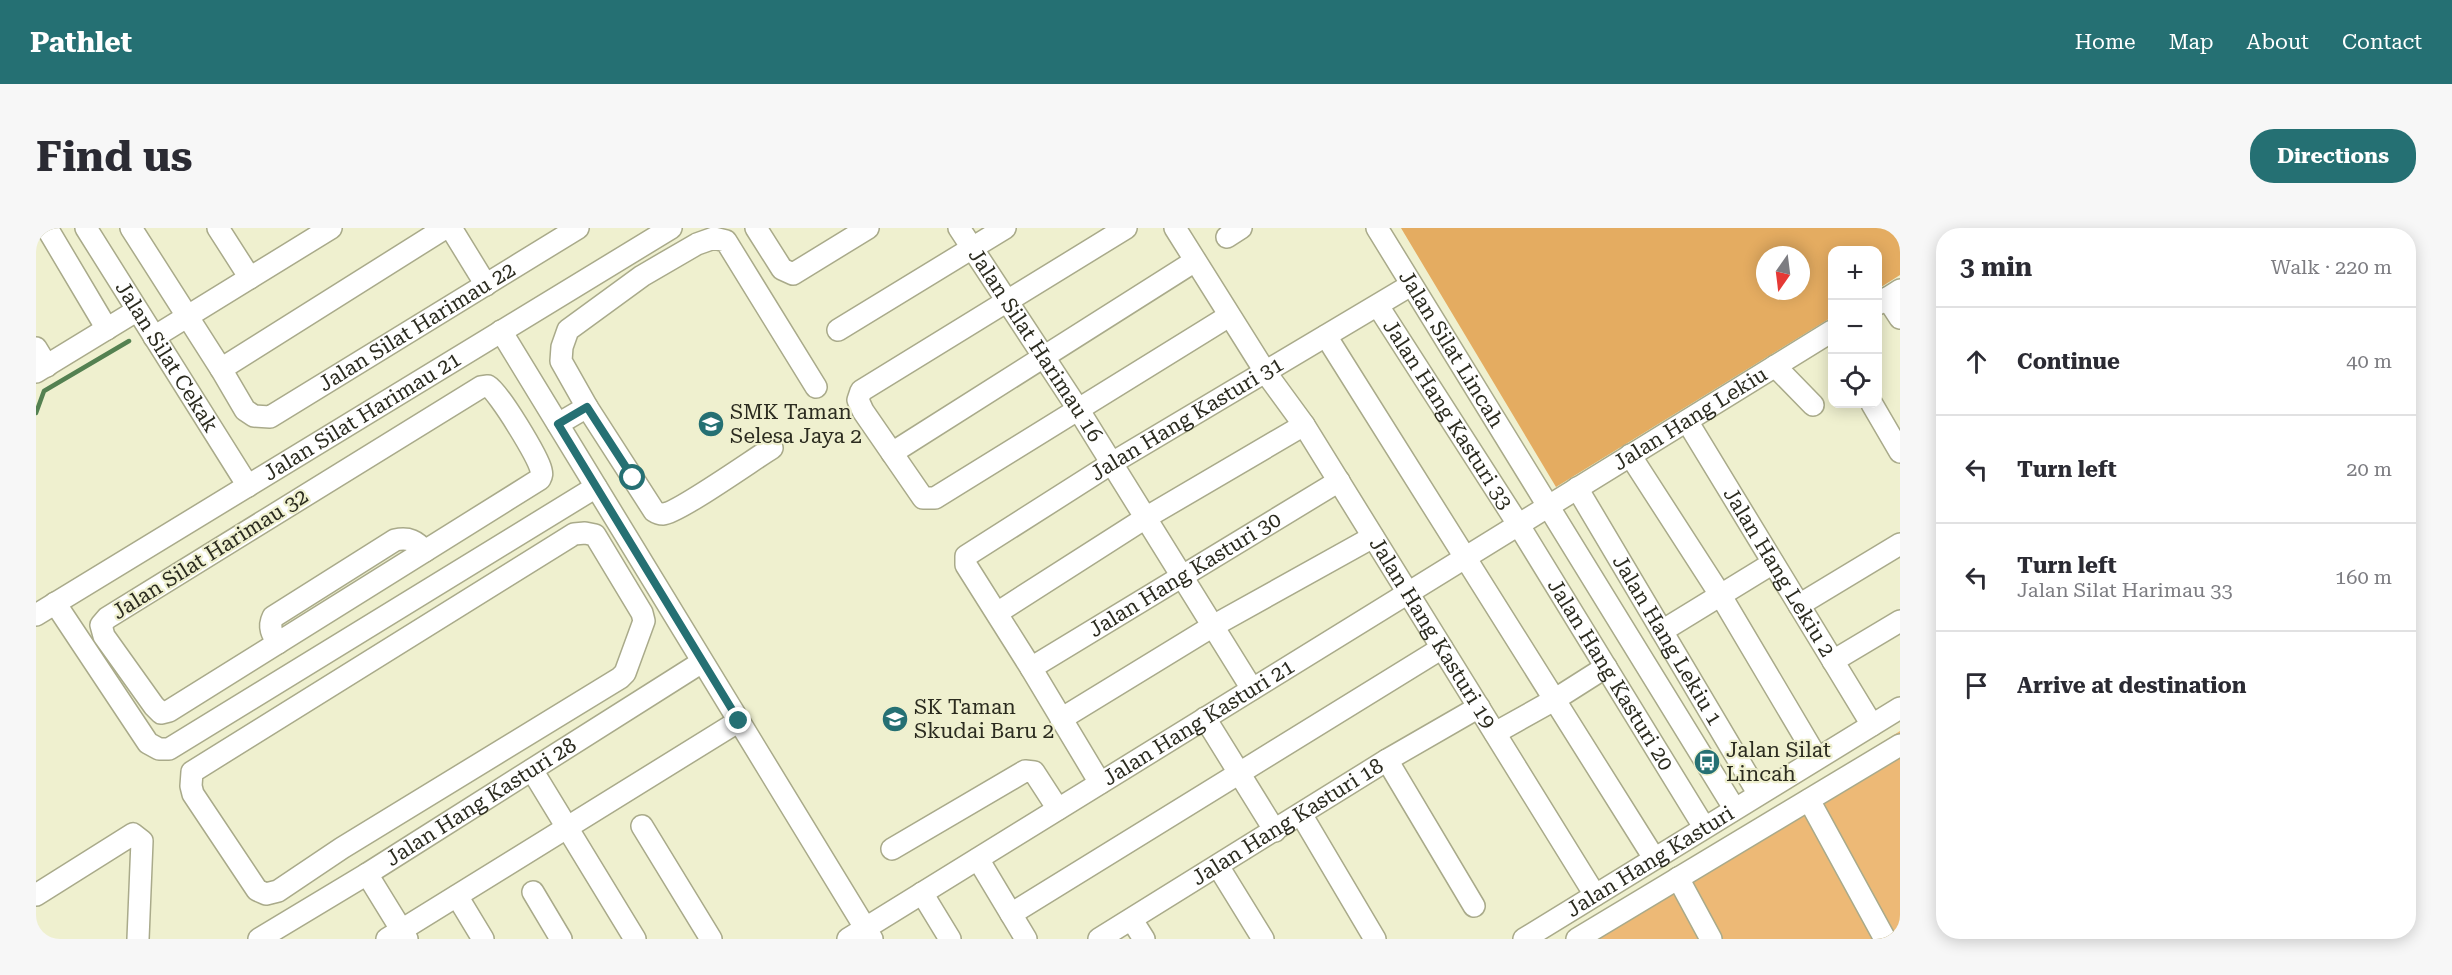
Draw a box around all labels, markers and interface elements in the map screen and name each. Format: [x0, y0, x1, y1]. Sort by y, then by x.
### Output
text: Pathlet [30, 26, 132, 59]
text: Home [2075, 30, 2136, 54]
text: Map [2169, 30, 2214, 54]
text: About [2247, 30, 2309, 54]
text: Contact [2342, 30, 2422, 54]
button: Directions [2250, 129, 2416, 183]
text: Find us [36, 132, 193, 181]
street label: Jalan Silat Harimau 16 [964, 244, 1108, 446]
north arrow [1756, 246, 1810, 300]
map controls [1828, 246, 1882, 408]
button: + [1828, 246, 1882, 300]
text: 3 min [1960, 252, 2032, 282]
text: Walk · 220 m [2271, 255, 2392, 279]
street label: Jalan Silat Harimau 22 [314, 257, 520, 396]
street label: Jalan Silat Lincah [1394, 266, 1509, 432]
street label: Jalan Silat Cekak [110, 277, 223, 437]
button: − [1828, 300, 1882, 354]
street label: Jalan Hang Kasturi 33 [1378, 315, 1517, 514]
icon: ahead [1960, 345, 1993, 378]
street label: Jalan Silat Harimau 21 [259, 347, 465, 485]
text: Continue [2017, 349, 2120, 374]
text: 40 m [2346, 349, 2392, 373]
street label: Jalan Hang Kasturi 31 [1086, 352, 1288, 486]
button: locate [1828, 354, 1882, 408]
street label: Jalan Hang Lekiu [1609, 362, 1772, 475]
place label: SMK Taman Selesa Jaya 2 [730, 400, 862, 448]
school or university icon: SMK Taman Selesa Jaya 2 [696, 409, 726, 439]
icon: left [1960, 453, 1993, 486]
text: Turn left [2017, 457, 2117, 482]
text: 20 m [2346, 457, 2392, 481]
route start [619, 464, 645, 490]
street label: Jalan Hang Lekiu 2 [1718, 483, 1840, 661]
street label: Jalan Silat Harimau 32 [108, 484, 312, 624]
street label: Jalan Hang Kasturi 30 [1084, 507, 1285, 642]
street label: Jalan Hang Kasturi 19 [1364, 533, 1501, 733]
street label: Jalan Hang Lekiu 1 [1608, 551, 1727, 730]
text: Turn left [2017, 553, 2117, 578]
icon: left [1960, 561, 1993, 594]
text: 160 m [2335, 565, 2392, 589]
street label: Jalan Hang Kasturi 20 [1543, 575, 1678, 775]
text: Jalan Silat Harimau 33 [2017, 578, 2233, 602]
street label: Jalan Hang Kasturi 21 [1098, 654, 1299, 791]
icon: arrive [1960, 669, 1993, 702]
text: Arrive at destination [2017, 673, 2246, 698]
place label: SK Taman Skudai Baru 2 [914, 695, 1054, 743]
school or university icon: SK Taman Skudai Baru 2 [880, 704, 910, 734]
route end [725, 707, 751, 733]
street label: Jalan Hang Kasturi 28 [381, 733, 581, 871]
place label: Jalan Silat Lincah [1726, 738, 1831, 786]
bus stop icon: Jalan Silat Lincah [1692, 747, 1722, 777]
street label: Jalan Hang Kasturi 18 [1188, 753, 1388, 890]
street label: Jalan Hang Kasturi [1562, 801, 1738, 922]

